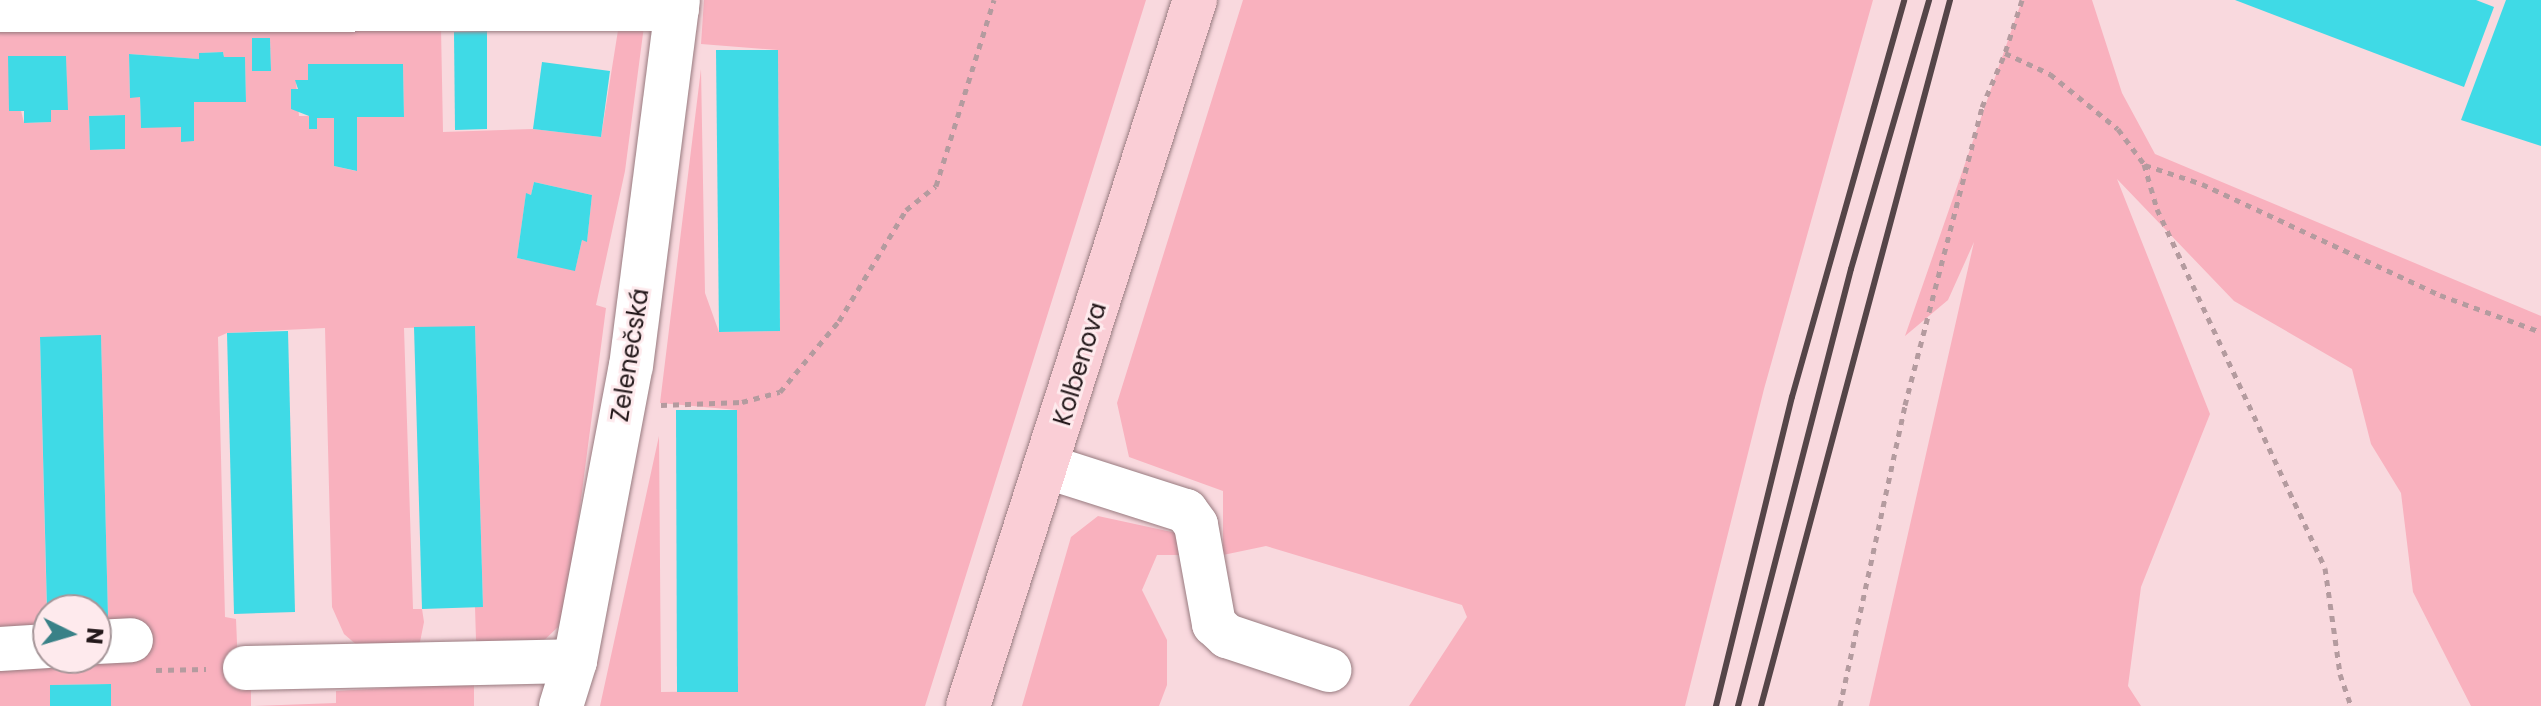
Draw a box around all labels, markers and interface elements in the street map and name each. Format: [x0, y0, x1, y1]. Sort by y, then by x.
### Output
street label: Zelenečská [605, 286, 655, 424]
street label: Kolbenova [1048, 299, 1112, 429]
north arrow [32, 594, 112, 674]
text: N [78, 626, 111, 646]

